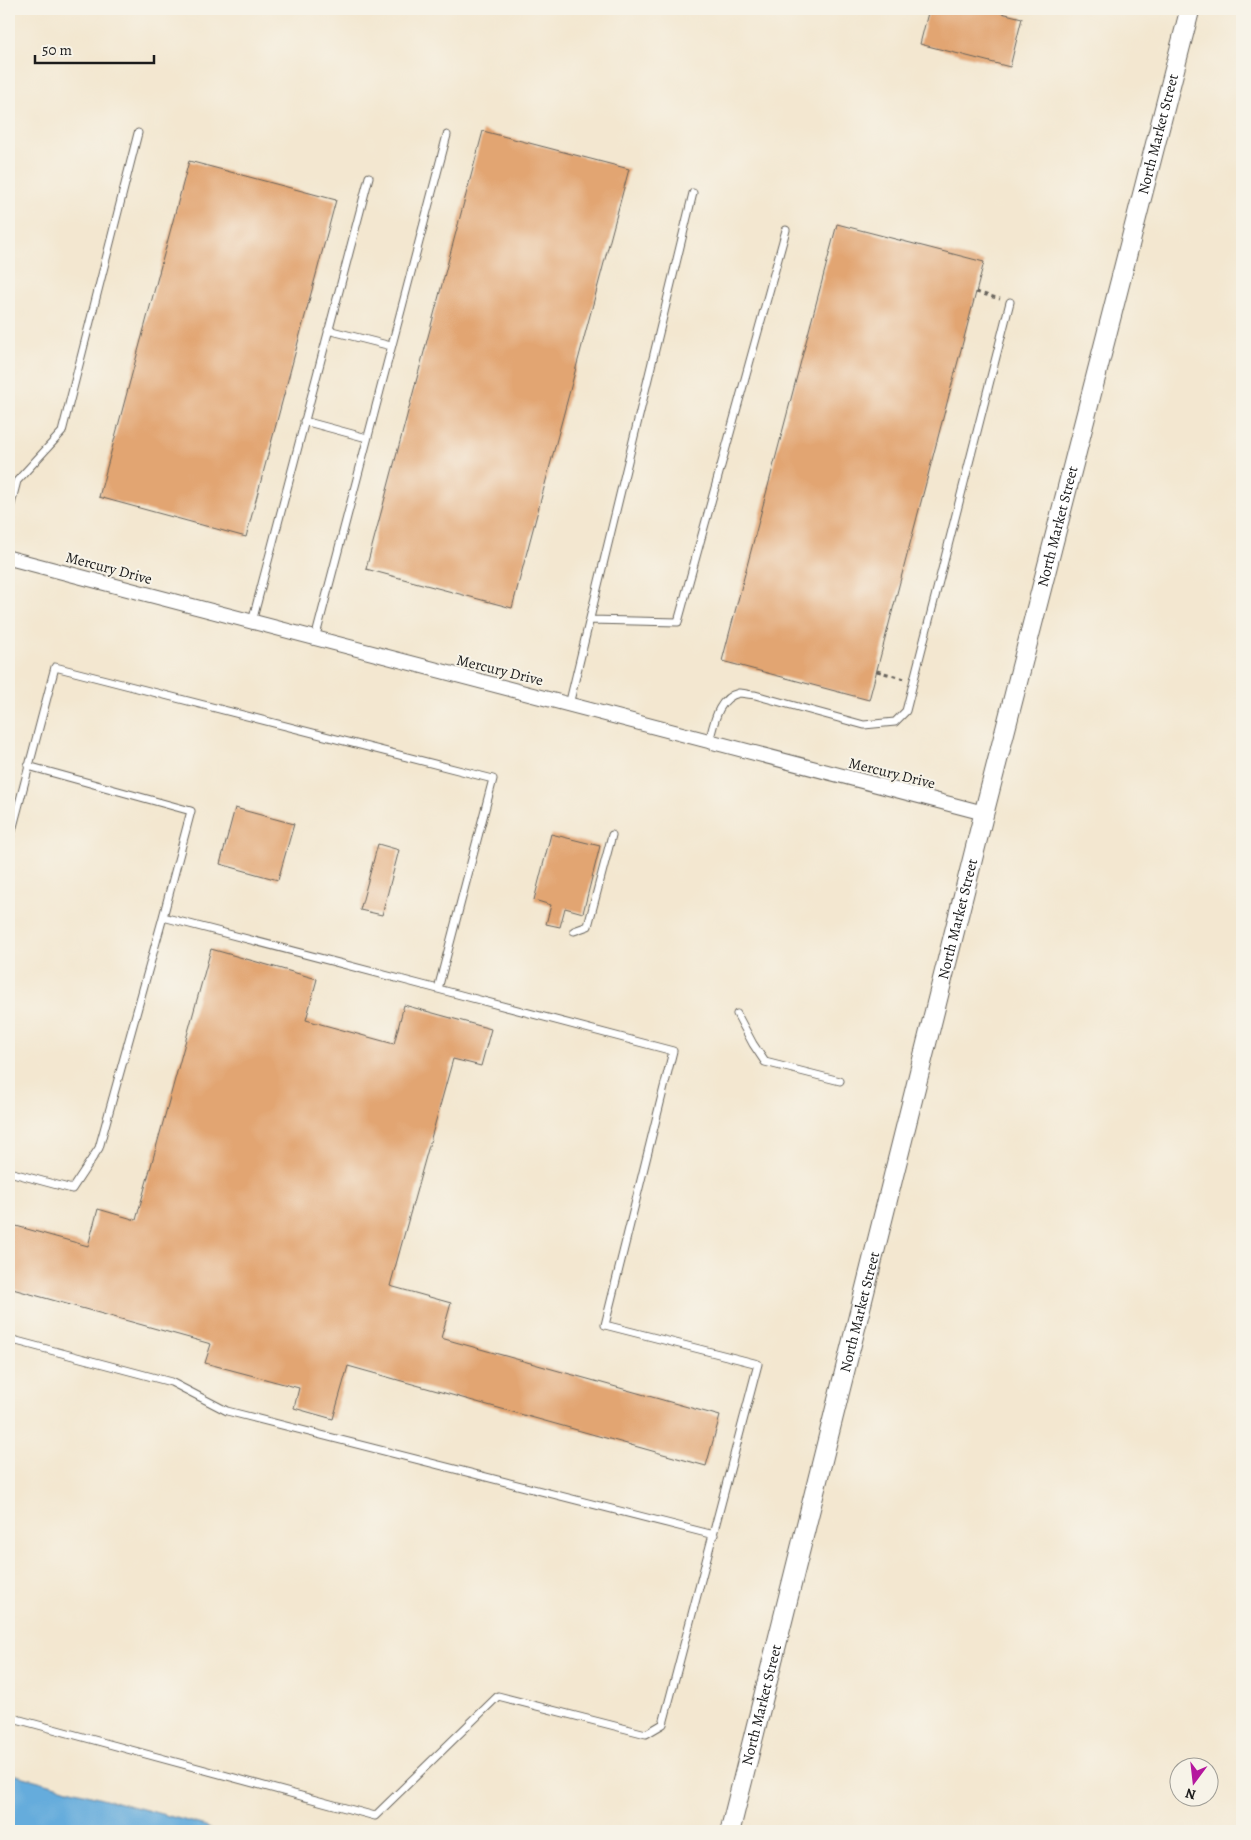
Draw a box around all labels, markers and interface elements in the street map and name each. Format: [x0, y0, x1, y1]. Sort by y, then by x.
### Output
scale bar [35, 32, 154, 64]
text: 50 m [42, 40, 72, 60]
street label: North Market Street [1133, 72, 1183, 197]
street label: North Market Street [1032, 464, 1082, 589]
street label: Mercury Drive [64, 547, 155, 589]
street label: Mercury Drive [455, 650, 546, 690]
street label: Mercury Drive [847, 753, 938, 793]
street label: North Market Street [933, 856, 982, 981]
street label: North Market Street [835, 1249, 884, 1374]
street label: North Market Street [737, 1642, 786, 1767]
north arrow [1168, 1758, 1218, 1808]
text: N [1183, 1784, 1198, 1805]

